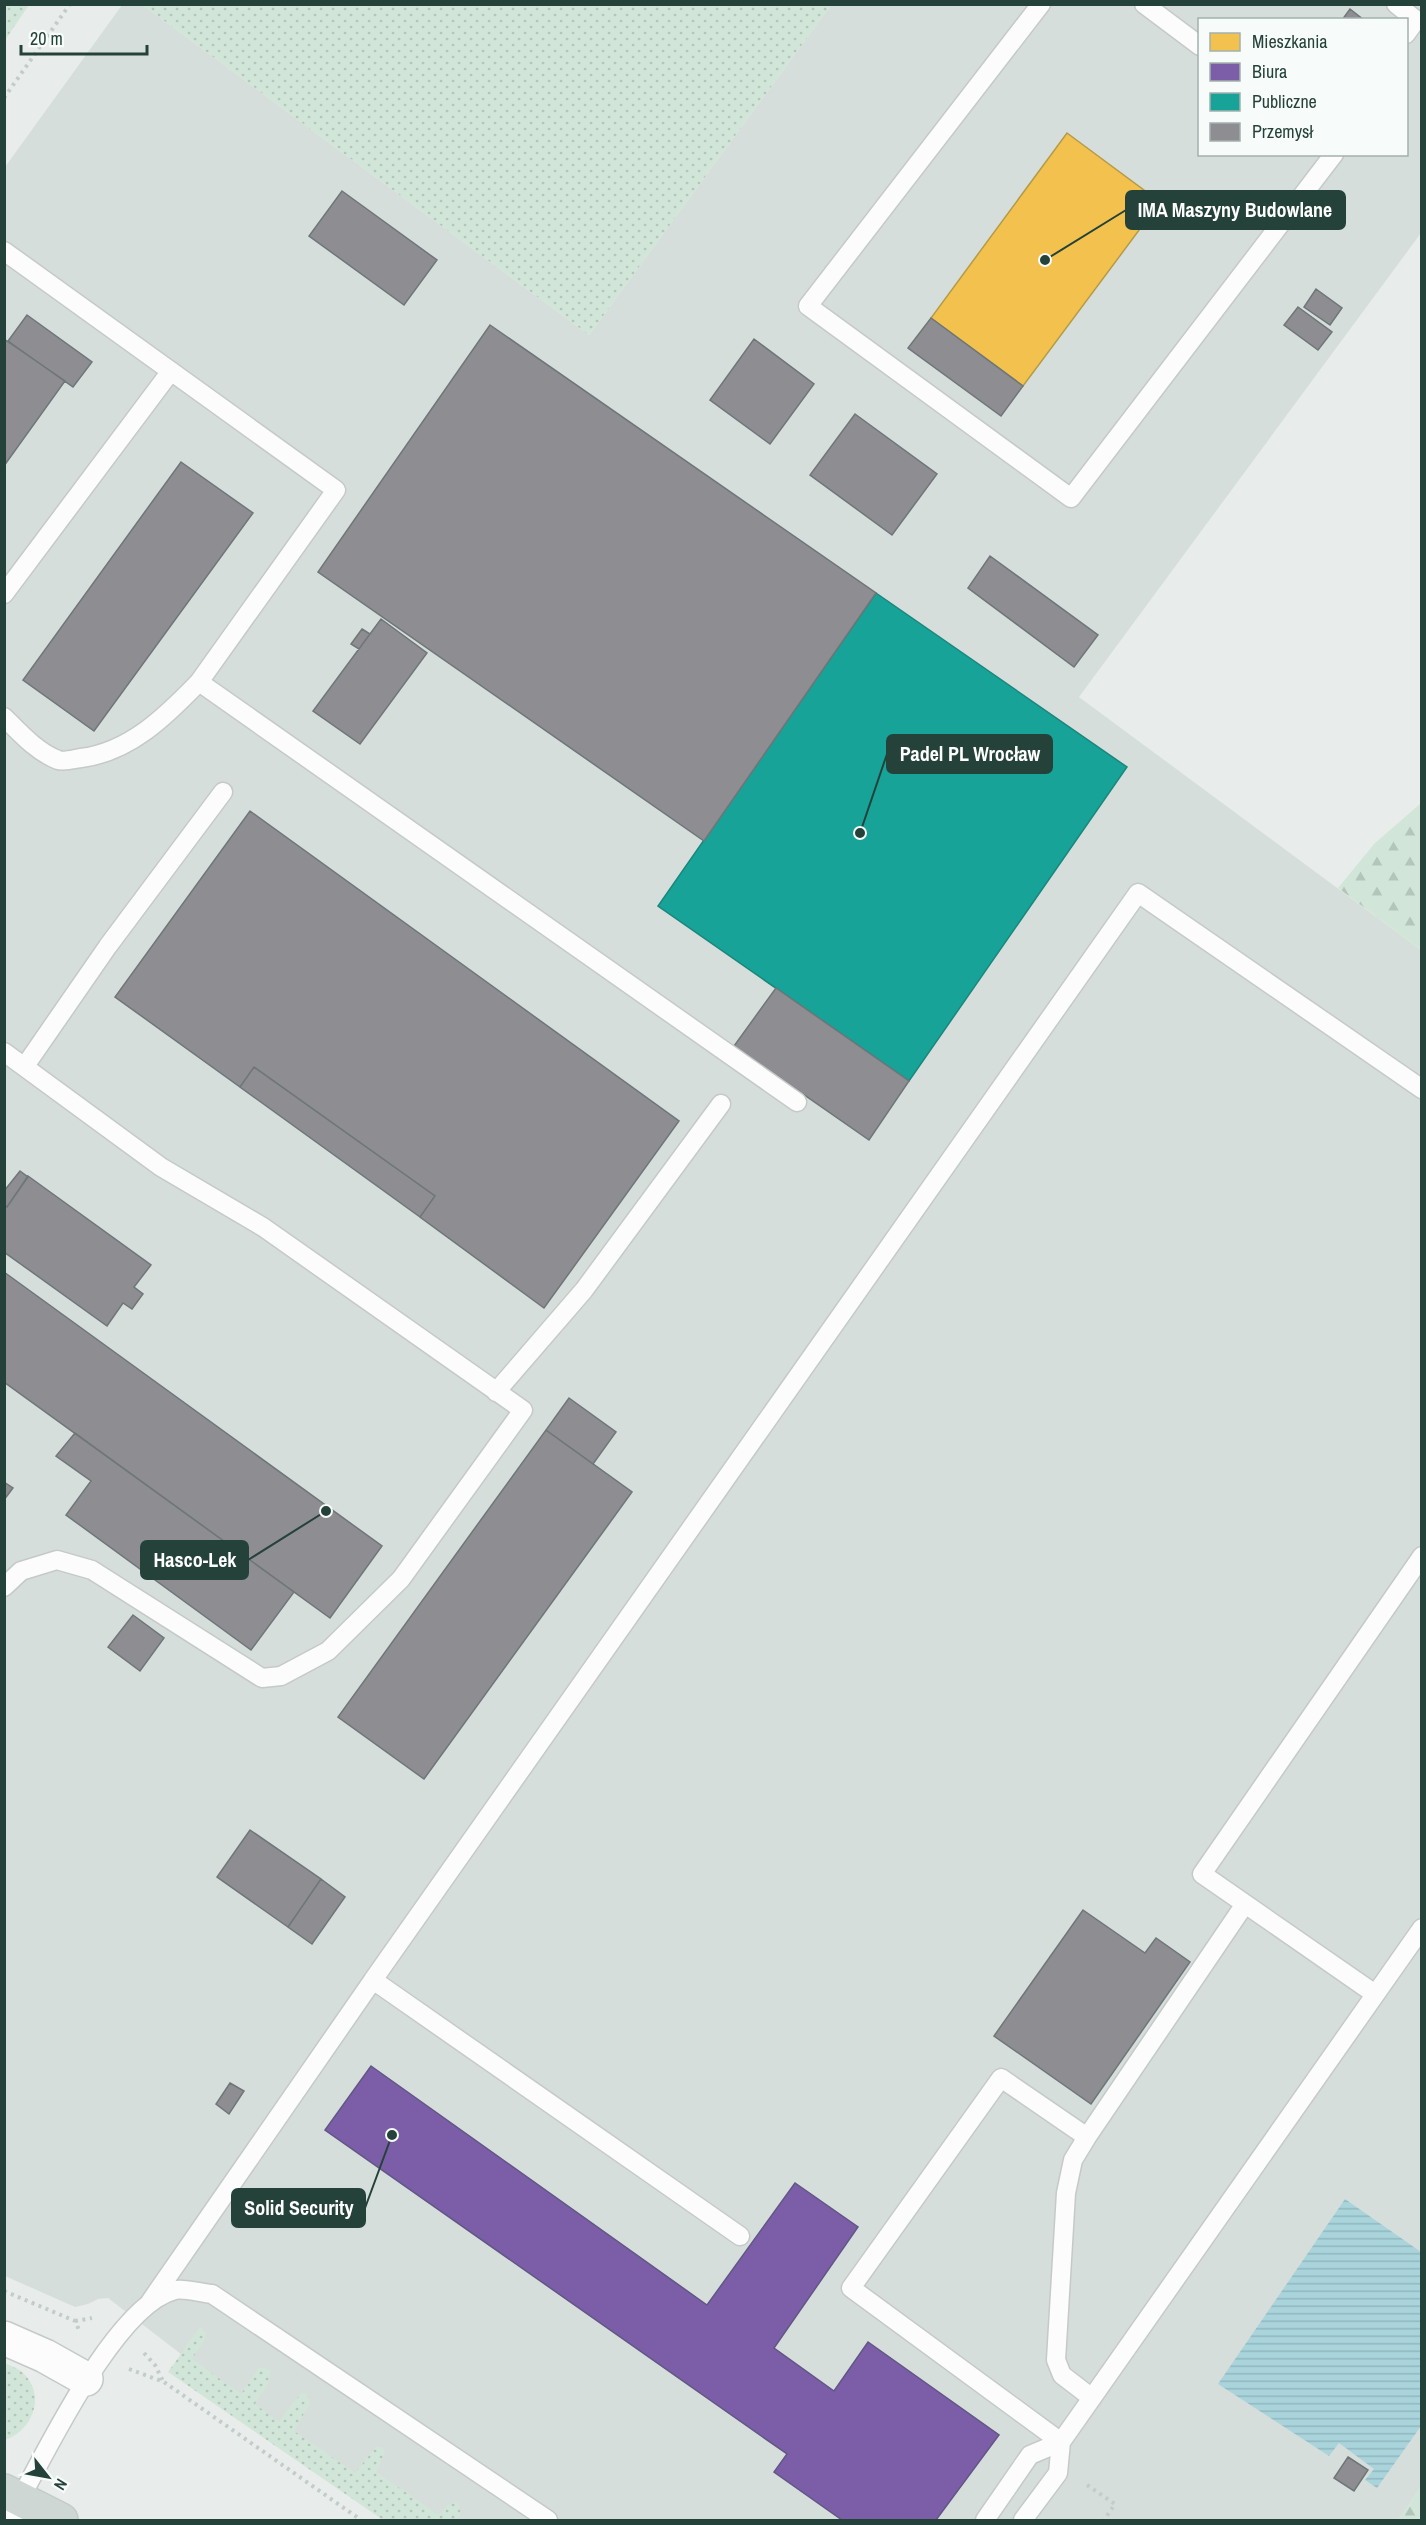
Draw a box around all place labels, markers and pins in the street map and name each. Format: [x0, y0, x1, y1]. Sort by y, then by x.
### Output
callout: IMA Maszyny Budowlane [1126, 191, 1345, 229]
callout: Padel PL Wrocław [887, 735, 1052, 773]
callout: Hasco-Lek [141, 1541, 248, 1579]
callout: Solid Security [232, 2189, 365, 2227]

